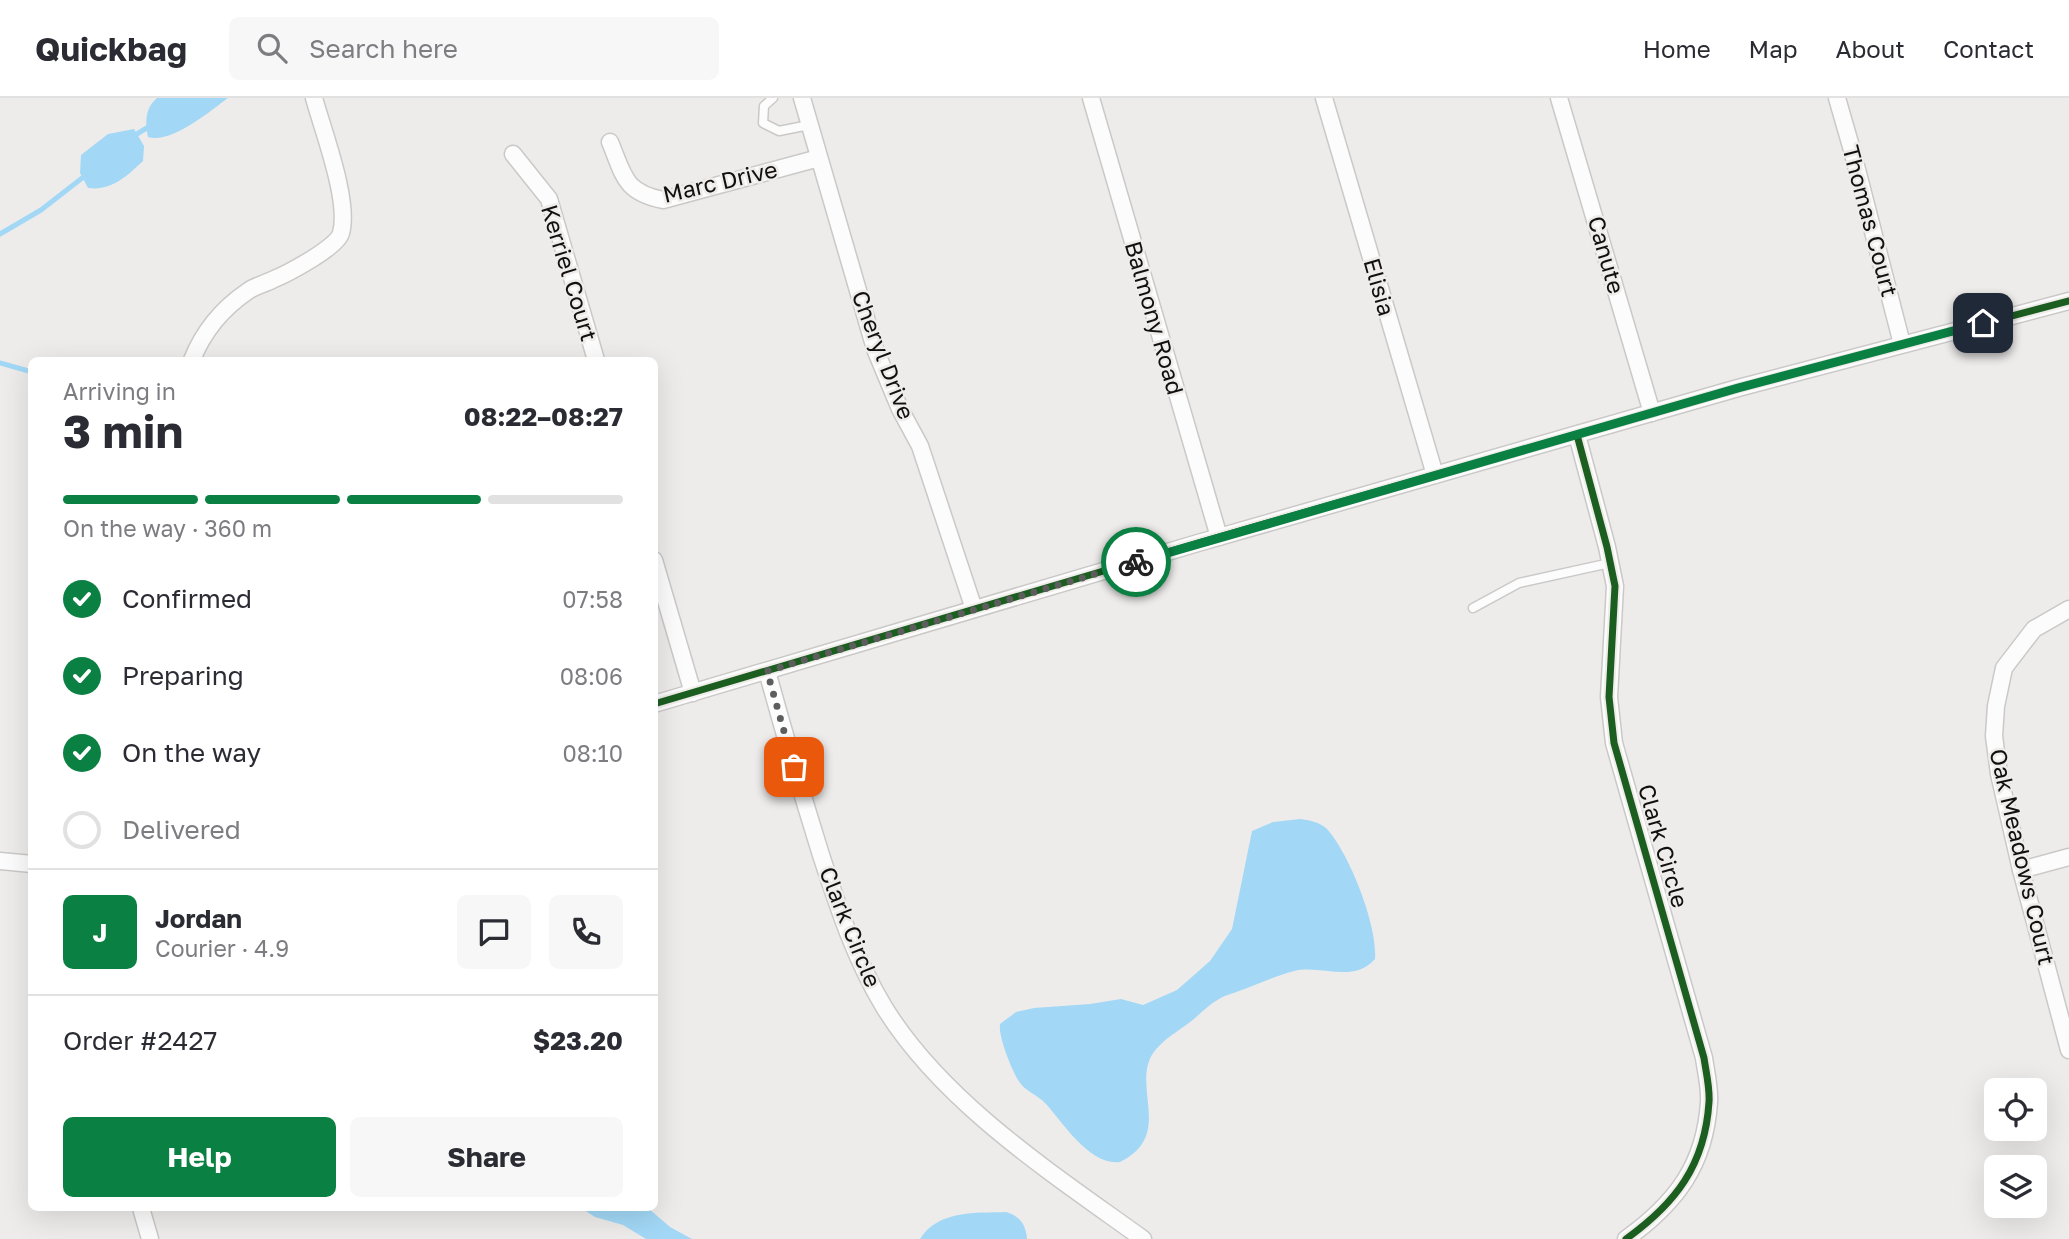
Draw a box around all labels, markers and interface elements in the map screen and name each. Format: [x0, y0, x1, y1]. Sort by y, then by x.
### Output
search box [229, 17, 719, 80]
text: Quickbag [35, 29, 187, 68]
icon: search [253, 29, 291, 67]
text: Search here [309, 33, 458, 64]
text: Home [1643, 34, 1711, 63]
text: Map [1749, 34, 1798, 63]
text: About [1836, 34, 1905, 63]
text: Contact [1943, 34, 2034, 63]
street label: Thomas Court [1837, 142, 1905, 299]
street label: Marc Drive [660, 154, 780, 208]
street label: Kerriel Court [536, 201, 604, 344]
street label: Canute [1583, 213, 1631, 297]
street label: Balmony Road [1120, 238, 1190, 398]
street label: Elisia [1358, 255, 1402, 319]
street label: Cheryl Drive [847, 286, 921, 423]
pin [1953, 293, 2013, 353]
icon: home [1964, 304, 2002, 342]
text: Arriving in [63, 377, 176, 405]
text: 08:22–08:27 [464, 401, 623, 432]
text: 3 min [63, 403, 183, 458]
text: On the way · 360 m [63, 514, 272, 542]
courier [1101, 527, 1171, 597]
icon: bike [1117, 543, 1155, 581]
icon: check [63, 580, 101, 618]
text: Confirmed [122, 583, 252, 614]
text: 07:58 [562, 585, 623, 613]
icon: check [63, 657, 101, 695]
text: Preparing [122, 660, 244, 691]
text: 08:06 [560, 662, 623, 690]
icon: check [63, 734, 101, 772]
text: On the way [122, 737, 261, 768]
pin [764, 737, 824, 797]
text: 08:10 [562, 739, 623, 767]
street label: Oak Meadows Court [1984, 746, 2061, 968]
icon: bag [775, 748, 813, 786]
street label: Clark Circle [1633, 781, 1695, 911]
text: Delivered [122, 814, 241, 845]
street label: Clark Circle [814, 862, 888, 991]
button: chat [457, 895, 531, 969]
button: phone [549, 895, 623, 969]
text: Jordan [155, 903, 242, 934]
text: J [93, 917, 107, 948]
text: Courier · 4.9 [155, 934, 289, 962]
text: Order #2427 [63, 1025, 217, 1056]
text: $23.20 [533, 1025, 623, 1056]
map controls [1984, 1078, 2047, 1218]
button: locate [1984, 1078, 2047, 1141]
button: Help [63, 1117, 336, 1197]
button: Share [350, 1117, 623, 1197]
button: layers [1984, 1155, 2047, 1218]

